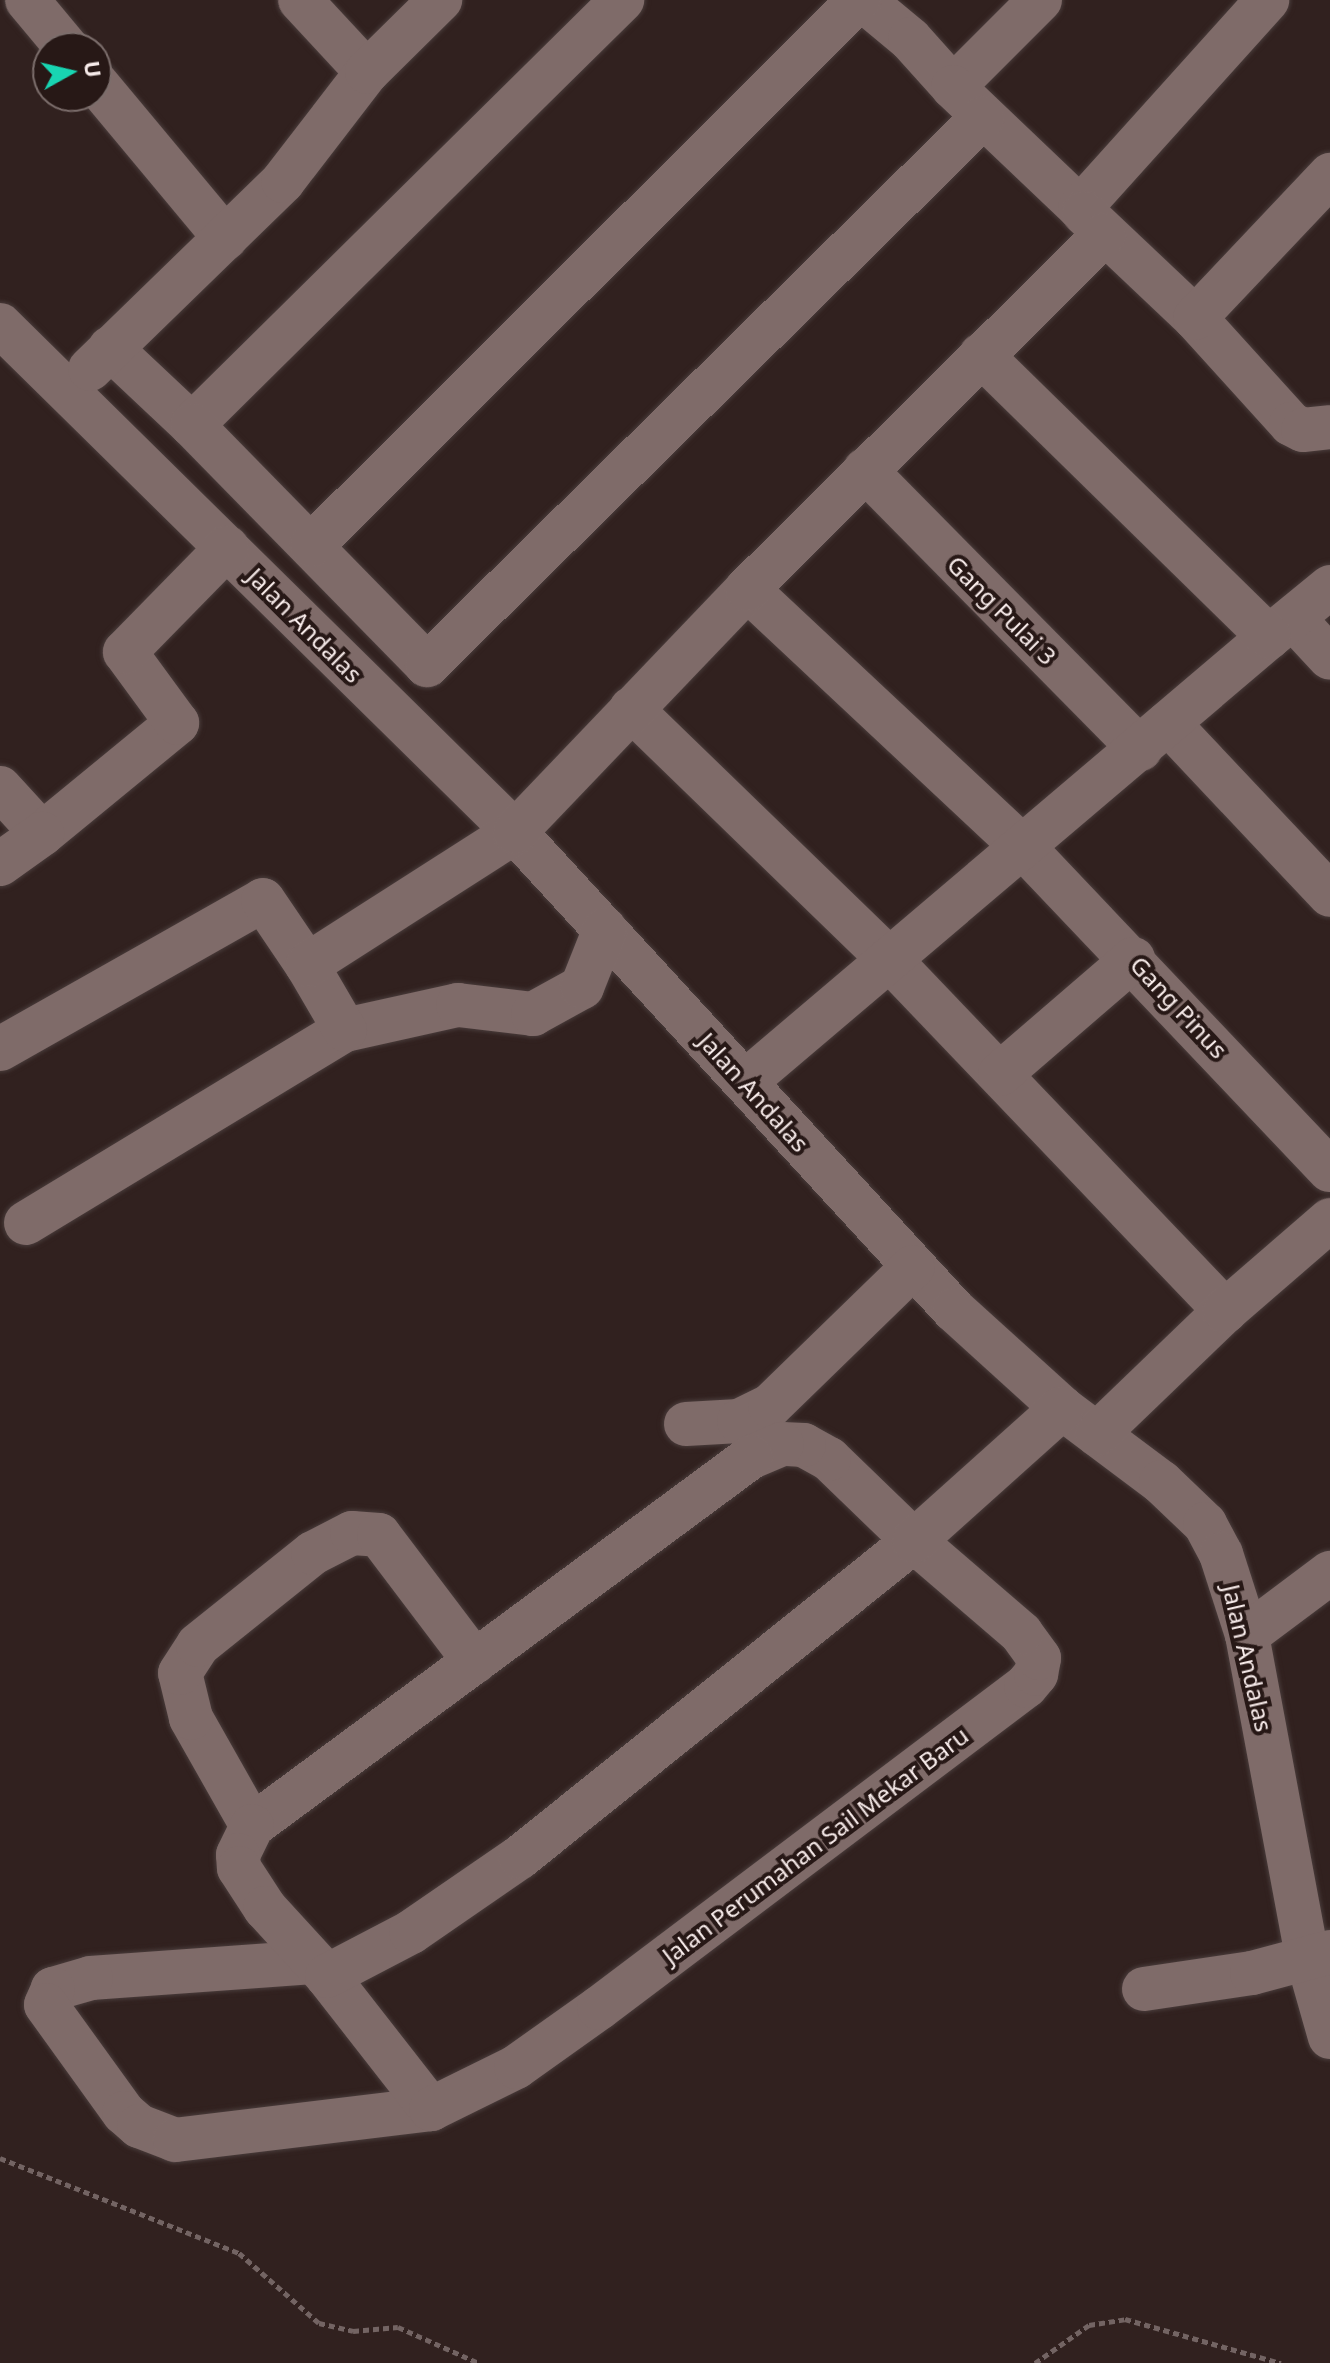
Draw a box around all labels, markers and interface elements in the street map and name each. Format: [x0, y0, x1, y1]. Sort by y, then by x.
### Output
north arrow [32, 32, 112, 112]
text: U [78, 59, 110, 79]
street label: Gang Pulai 3 [942, 550, 1062, 670]
street label: Jalan Andalas [242, 562, 368, 688]
street label: Gang Pinus [1125, 950, 1233, 1064]
street label: Jalan Andalas [693, 1027, 815, 1157]
street label: Jalan Andalas [1217, 1582, 1279, 1734]
street label: Jalan Perumahan Sail Mekar Baru [656, 1720, 974, 1970]

